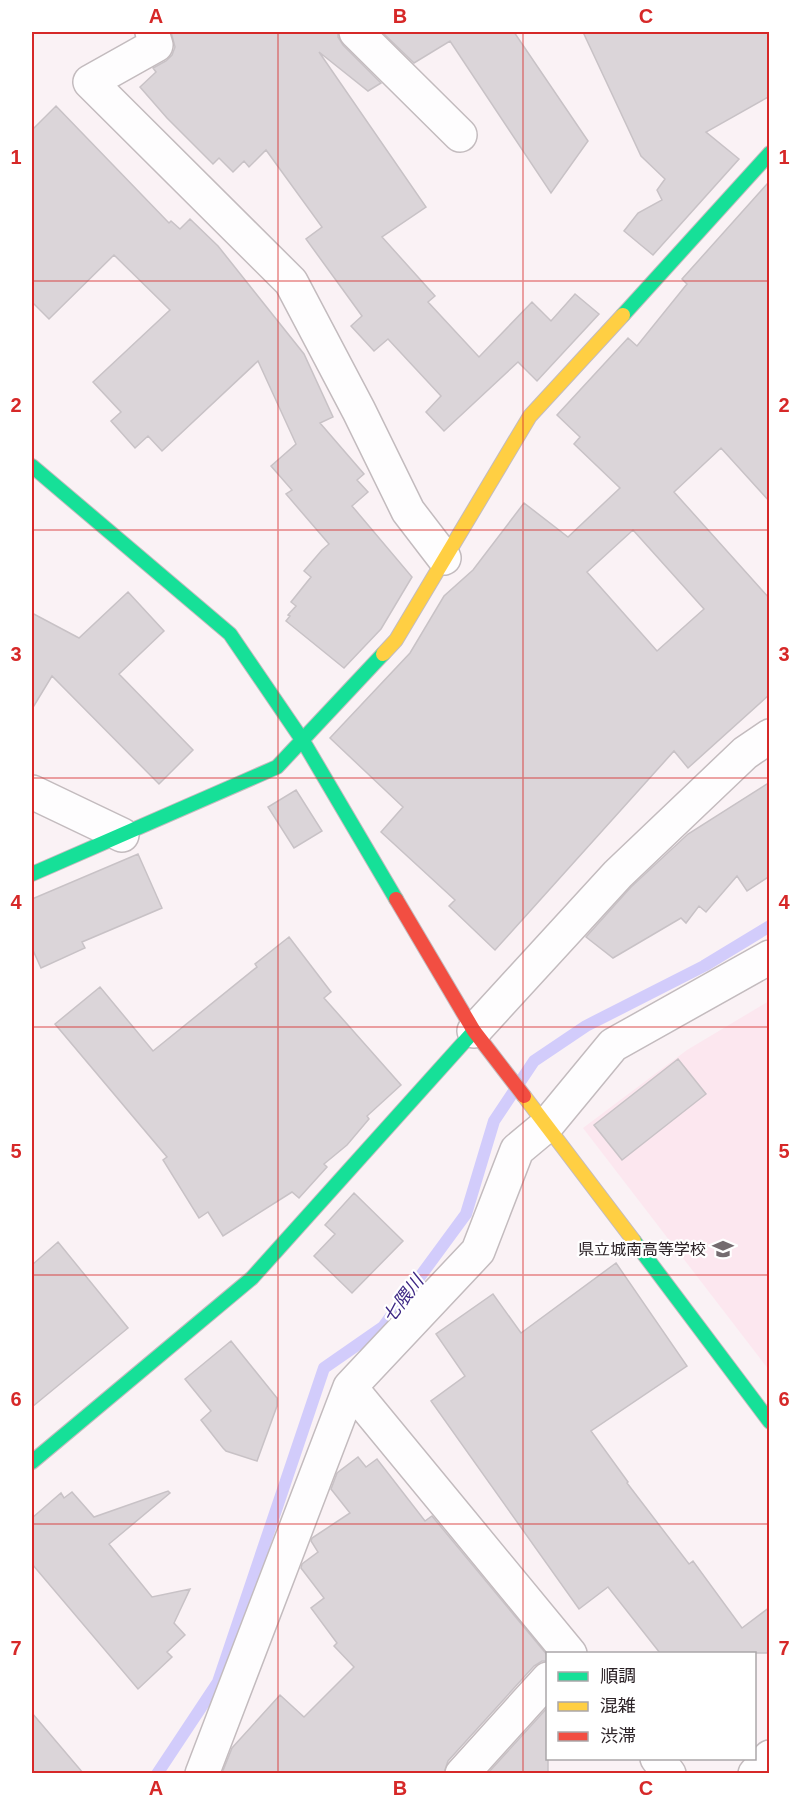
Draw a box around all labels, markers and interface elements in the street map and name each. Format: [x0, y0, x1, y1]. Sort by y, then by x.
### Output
text: A [149, 5, 163, 27]
text: B [393, 5, 407, 27]
text: C [639, 5, 653, 27]
text: 1 [10, 146, 22, 168]
text: 1 [778, 146, 790, 168]
text: 2 [10, 394, 22, 416]
text: 2 [778, 394, 790, 416]
text: 3 [10, 643, 22, 665]
text: 3 [778, 643, 790, 665]
text: 4 [10, 891, 22, 913]
text: 4 [778, 891, 790, 913]
text: 5 [10, 1140, 22, 1162]
text: 5 [778, 1140, 790, 1162]
school or university icon: 県立城南高等学校 [711, 1237, 735, 1261]
place label: 県立城南高等学校 [578, 1241, 706, 1258]
water label: 七隈川 [379, 1270, 428, 1327]
text: 6 [10, 1388, 22, 1410]
text: 6 [778, 1388, 790, 1410]
text: 7 [10, 1637, 22, 1659]
text: 7 [778, 1637, 790, 1659]
legend [546, 1652, 756, 1760]
text: 順調 [600, 1666, 636, 1686]
text: 混雑 [600, 1696, 636, 1716]
text: 渋滞 [600, 1726, 636, 1746]
text: A [149, 1777, 163, 1799]
text: B [393, 1777, 407, 1799]
text: C [639, 1777, 653, 1799]

